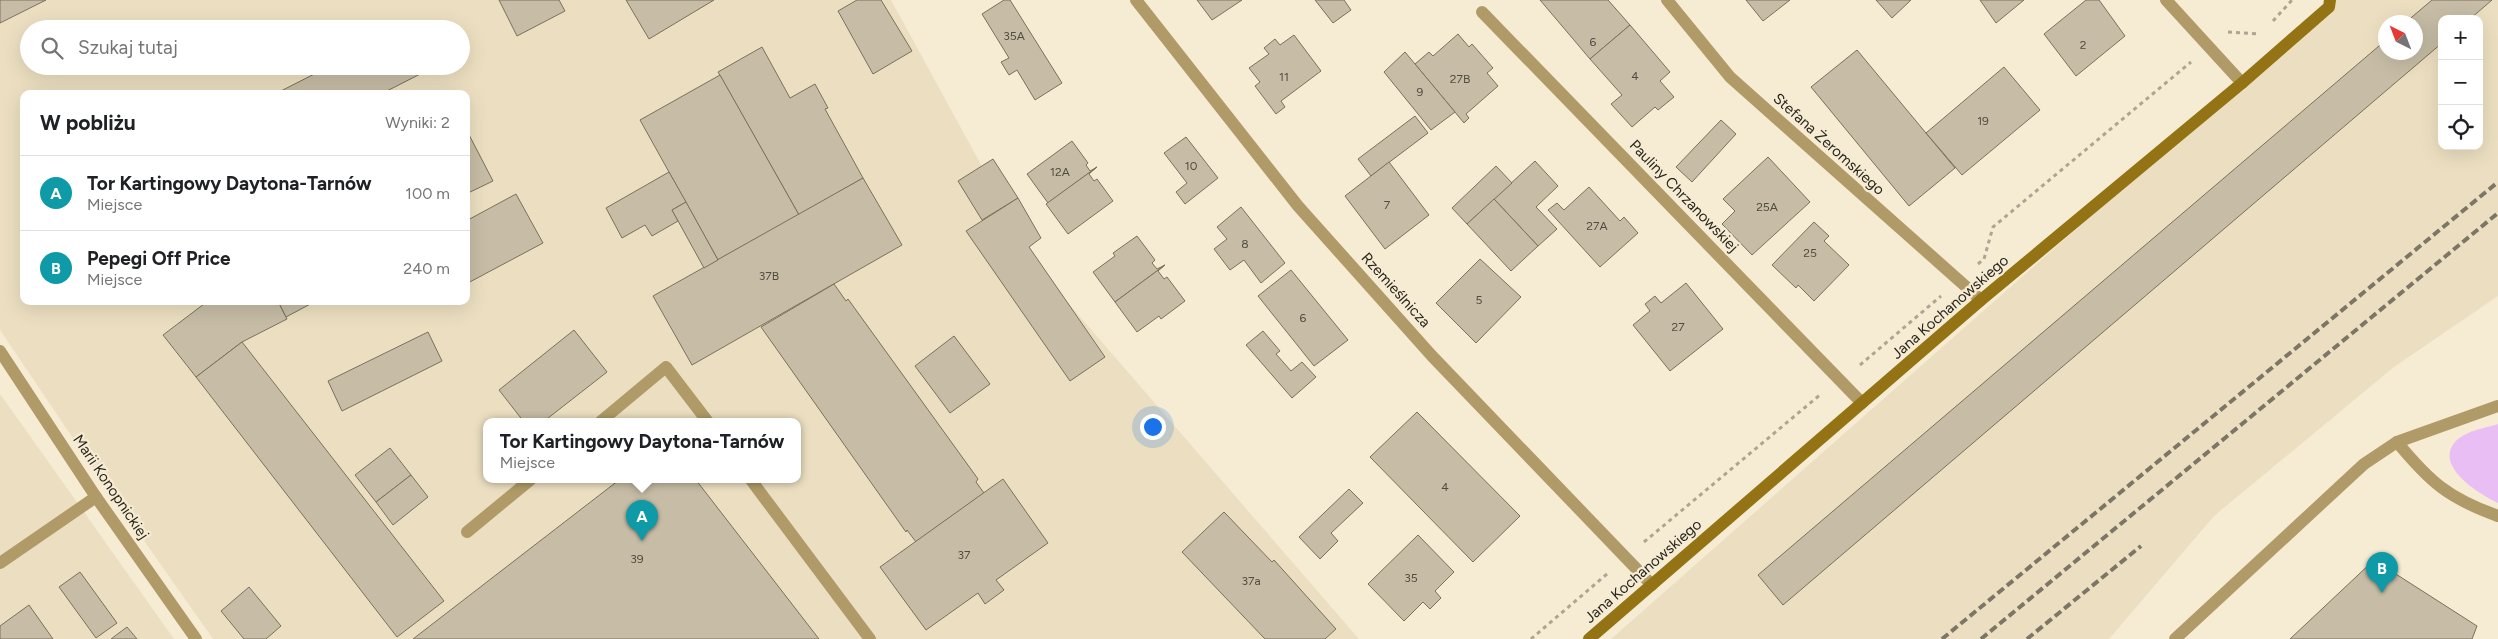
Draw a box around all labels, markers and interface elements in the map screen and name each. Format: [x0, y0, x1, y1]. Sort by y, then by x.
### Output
north arrow [2378, 15, 2423, 60]
map controls [2438, 15, 2483, 150]
button: + [2438, 15, 2483, 60]
search box [20, 20, 470, 75]
house number: 35A [1003, 29, 1025, 43]
icon: search [38, 34, 66, 62]
house number: 6 [1590, 35, 1597, 49]
text: Szukaj tutaj [78, 36, 178, 59]
house number: 2 [2080, 38, 2086, 52]
button: − [2438, 60, 2483, 105]
house number: 4 [1631, 69, 1639, 83]
house number: 11 [1279, 70, 1289, 84]
house number: 27B [1450, 72, 1470, 86]
house number: 9 [1417, 85, 1424, 99]
street label: Stefana Żeromskiego [1770, 89, 1889, 199]
button: locate [2438, 105, 2483, 150]
text: W pobliżu [40, 110, 136, 135]
text: Wyniki: 2 [385, 113, 450, 132]
house number: 19 [1977, 114, 1989, 128]
street label: Pauliny Chrzanowskiej [1626, 136, 1742, 256]
house number: 10 [1185, 159, 1198, 173]
house number: 12A [1050, 165, 1070, 179]
text: Tor Kartingowy Daytona-Tarnów [87, 172, 372, 195]
text: A [50, 184, 62, 203]
text: 100 m [405, 184, 450, 203]
text: Miejsce [87, 195, 142, 214]
house number: 7 [1384, 198, 1391, 212]
house number: 25A [1756, 200, 1778, 214]
house number: 27A [1586, 219, 1608, 233]
house number: 8 [1241, 237, 1249, 251]
house number: 25 [1803, 246, 1817, 260]
text: Pepegi Off Price [87, 247, 231, 270]
street label: Rzemieślnicza [1358, 249, 1434, 331]
street label: Jana Kochanowskiego [1888, 251, 2012, 363]
text: B [51, 259, 61, 278]
text: 240 m [403, 259, 450, 278]
house number: 37B [759, 269, 779, 283]
text: Miejsce [87, 270, 142, 289]
house number: 5 [1476, 293, 1483, 307]
house number: 6 [1300, 311, 1307, 325]
house number: 27 [1671, 320, 1685, 334]
your location [1140, 414, 1166, 440]
popup [483, 418, 801, 483]
text: Tor Kartingowy Daytona-Tarnów [500, 430, 784, 453]
street label: Marii Konopnickiej [69, 431, 153, 543]
text: Miejsce [500, 453, 555, 472]
house number: 4 [1441, 480, 1449, 494]
pin: A [626, 500, 658, 541]
street label: Jana Kochanowskiego [1581, 515, 1705, 627]
house number: 37 [958, 548, 971, 562]
house number: 39 [630, 552, 644, 566]
pin: B [2366, 552, 2398, 593]
house number: 35 [1404, 571, 1418, 585]
house number: 37a [1241, 574, 1261, 588]

